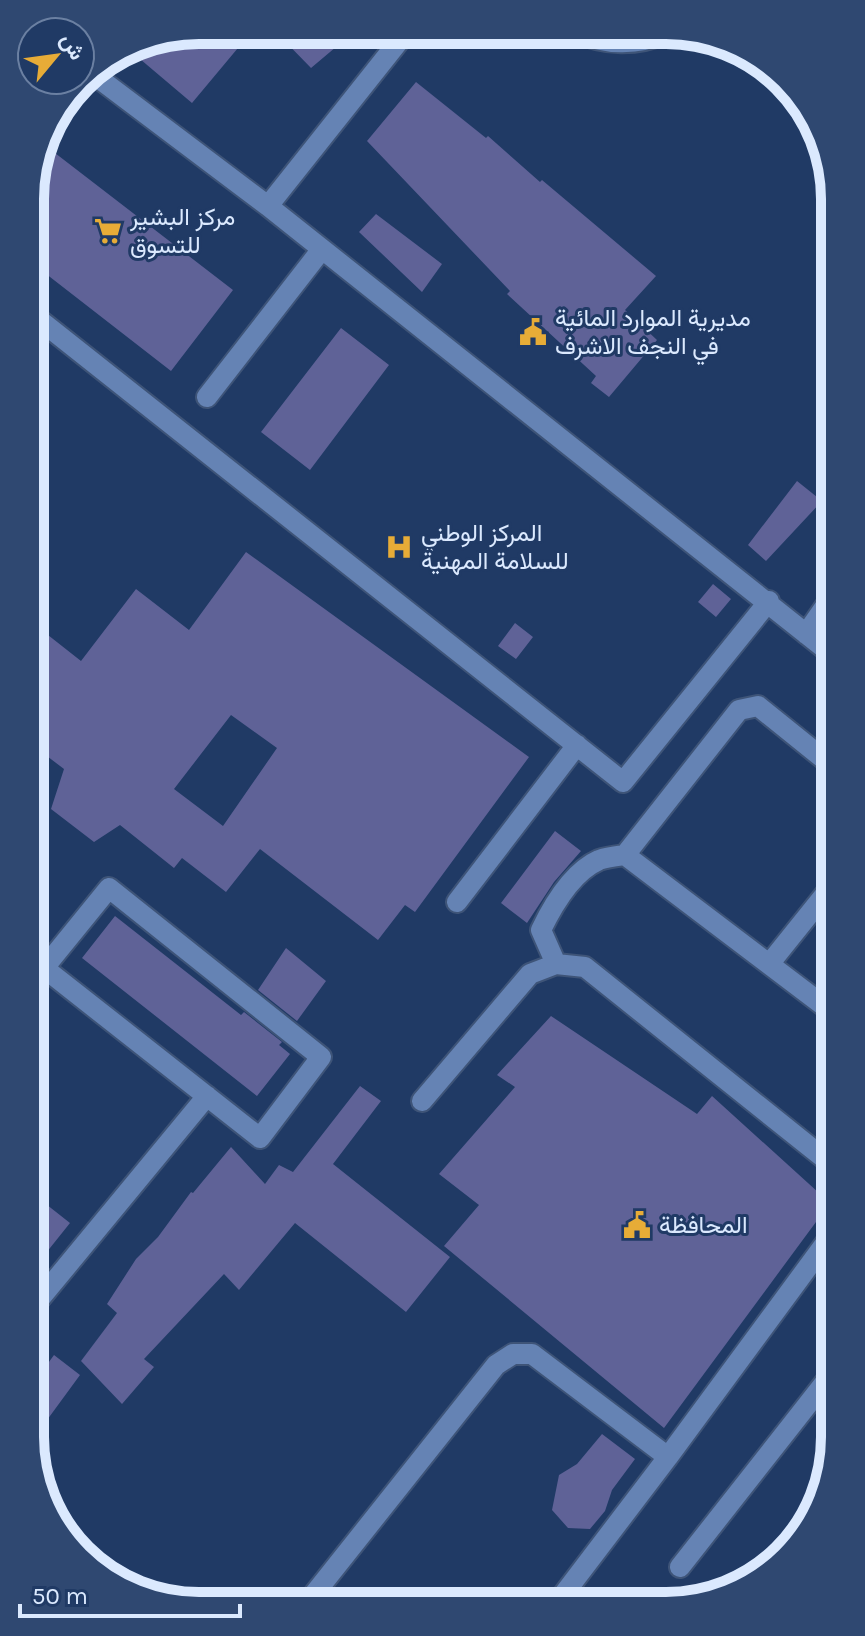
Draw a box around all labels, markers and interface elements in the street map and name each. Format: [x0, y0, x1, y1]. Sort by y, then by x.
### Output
north arrow [16, 16, 96, 96]
text: ش [55, 29, 90, 65]
place label: مركز البشير للتسوق [129, 203, 235, 260]
supermarket icon: مركز البشير للتسوق [93, 216, 123, 246]
place label: مديرية الموارد المائية في النجف الاشرف [555, 304, 751, 365]
public building icon: مديرية الموارد المائية في النجف الاشرف [518, 317, 548, 347]
place label: المركز الوطني للسلامة المهنية [421, 519, 569, 576]
hospital icon: المركز الوطني للسلامة المهنية [384, 532, 414, 562]
public building icon: المحافظة [622, 1210, 652, 1240]
place label: المحافظة [659, 1211, 748, 1239]
scale bar [20, 1568, 240, 1618]
text: 50 m [32, 1582, 88, 1610]

